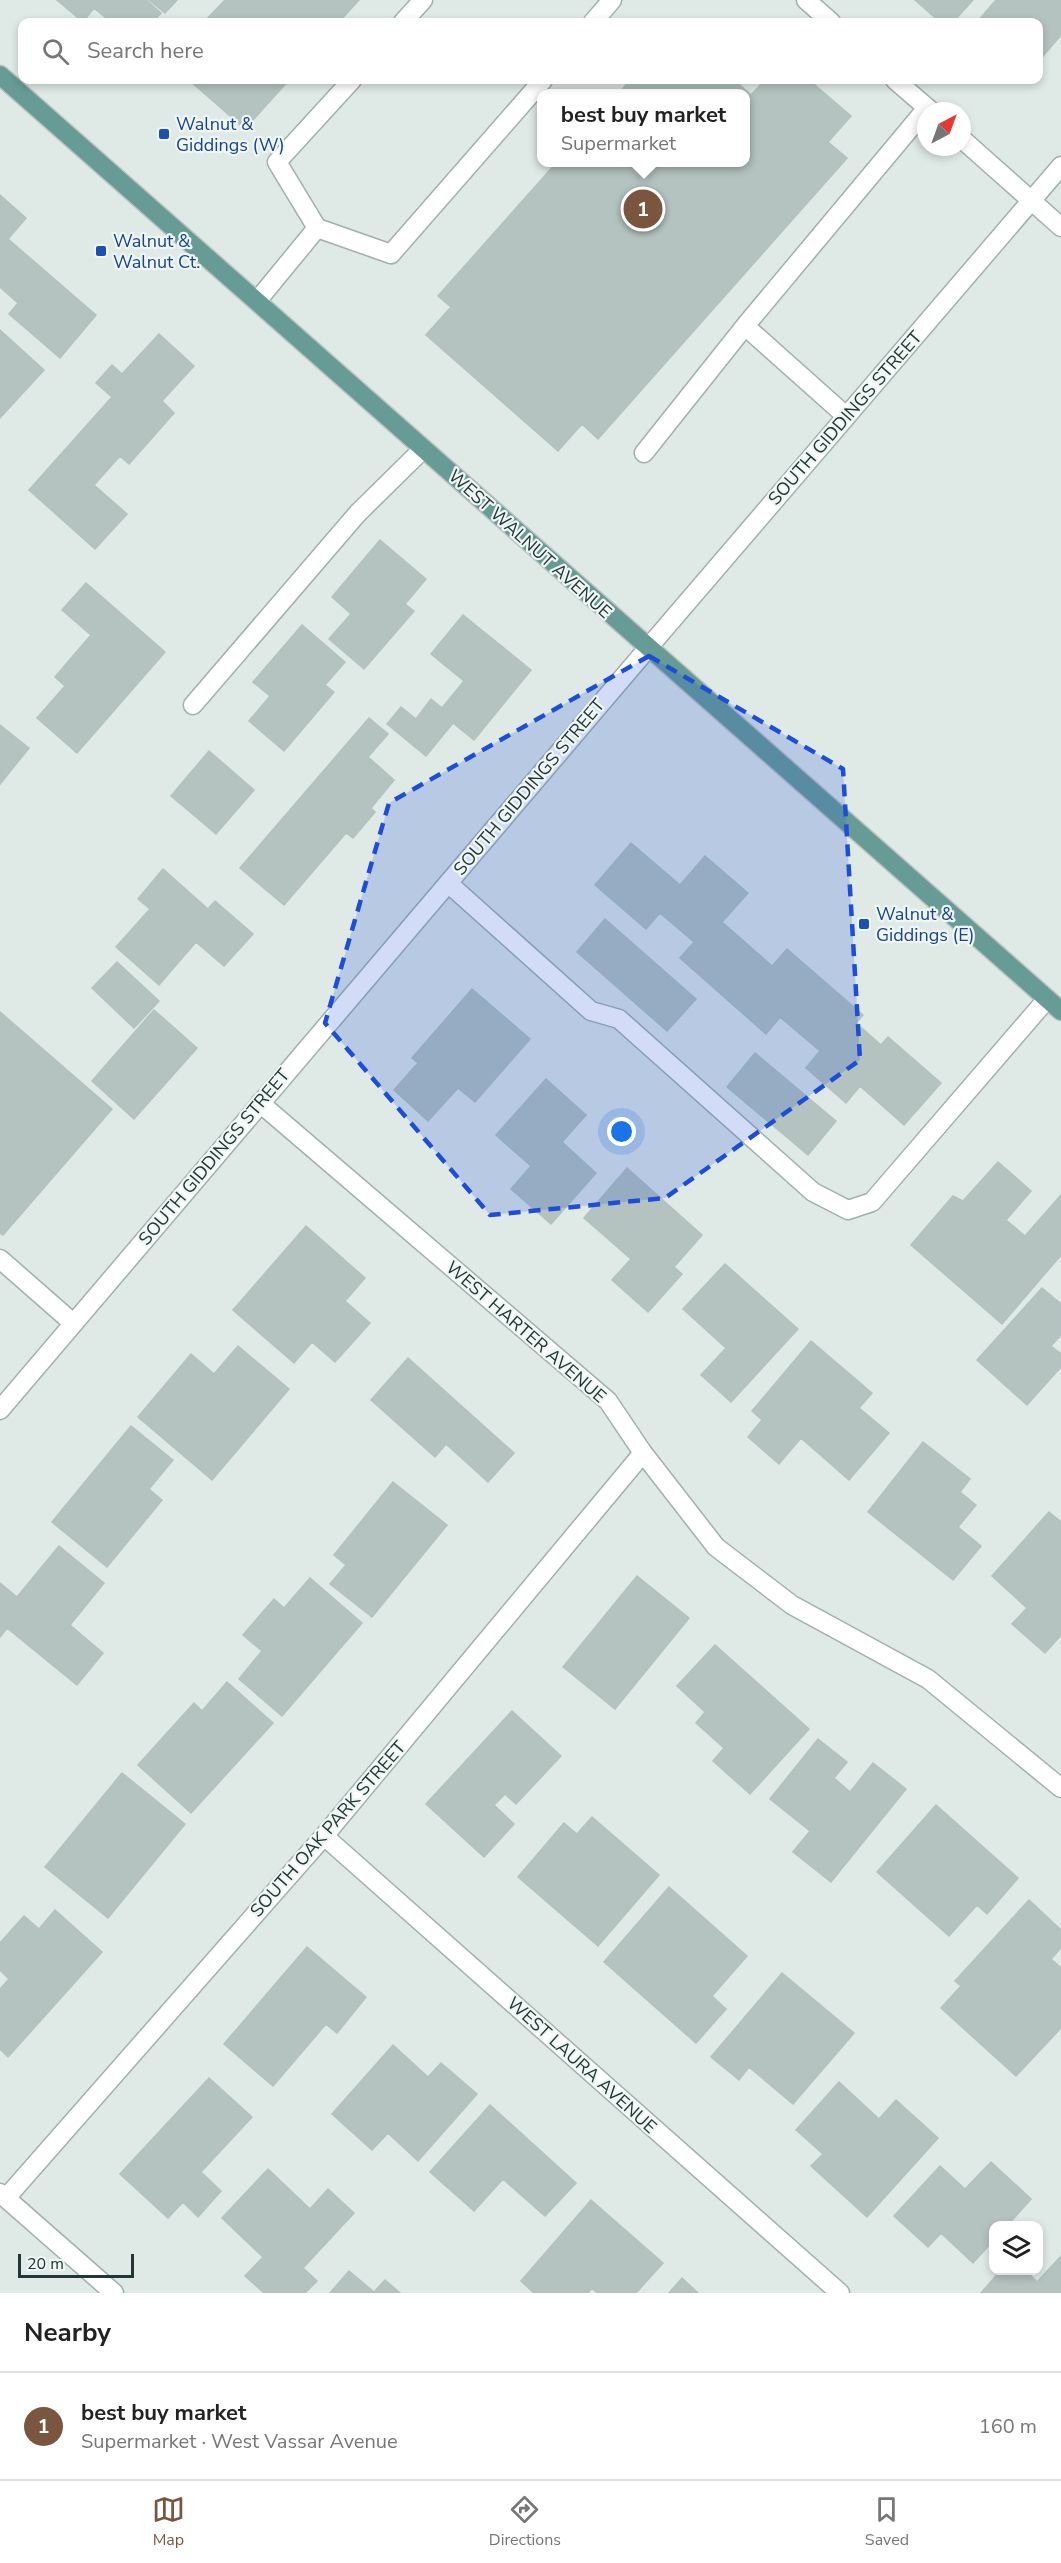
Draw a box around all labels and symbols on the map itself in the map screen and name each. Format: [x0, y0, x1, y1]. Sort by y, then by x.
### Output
north arrow [917, 102, 971, 156]
place label: Walnut & Giddings (W) [176, 112, 285, 157]
marker: Walnut & Giddings (W) [157, 127, 171, 141]
pin: 1 [624, 186, 662, 232]
place label: Walnut & Walnut Ct. [113, 229, 200, 274]
marker: Walnut & Walnut Ct. [94, 244, 108, 258]
street label: SOUTH GIDDINGS STREET [763, 326, 927, 510]
street label: WEST WALNUT AVENUE [443, 464, 617, 624]
street label: SOUTH GIDDINGS STREET [448, 694, 610, 880]
place label: Walnut & Giddings (E) [876, 902, 974, 947]
marker: Walnut & Giddings (E) [857, 917, 871, 931]
street label: SOUTH GIDDINGS STREET [133, 1064, 295, 1250]
your location [607, 1117, 636, 1146]
street label: WEST HARTER AVENUE [441, 1256, 611, 1408]
street label: SOUTH OAK PARK STREET [245, 1736, 411, 1922]
street label: WEST LAURA AVENUE [502, 1991, 662, 2139]
scale bar [18, 2251, 134, 2278]

